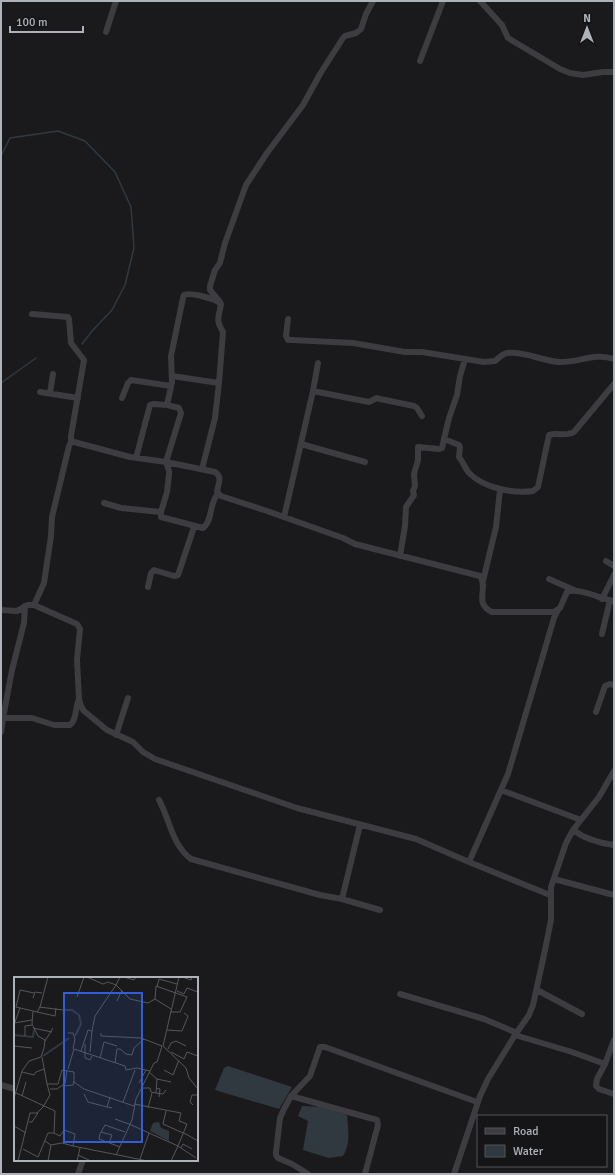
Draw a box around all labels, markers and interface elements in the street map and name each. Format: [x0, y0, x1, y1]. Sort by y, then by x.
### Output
scale bar [10, 8, 83, 34]
north arrow [567, 8, 607, 48]
text: N [583, 12, 591, 25]
text: 100 m [16, 15, 48, 30]
inset map [14, 977, 198, 1161]
legend [477, 1115, 607, 1167]
text: Road [513, 1124, 539, 1139]
text: Water [513, 1144, 544, 1159]

